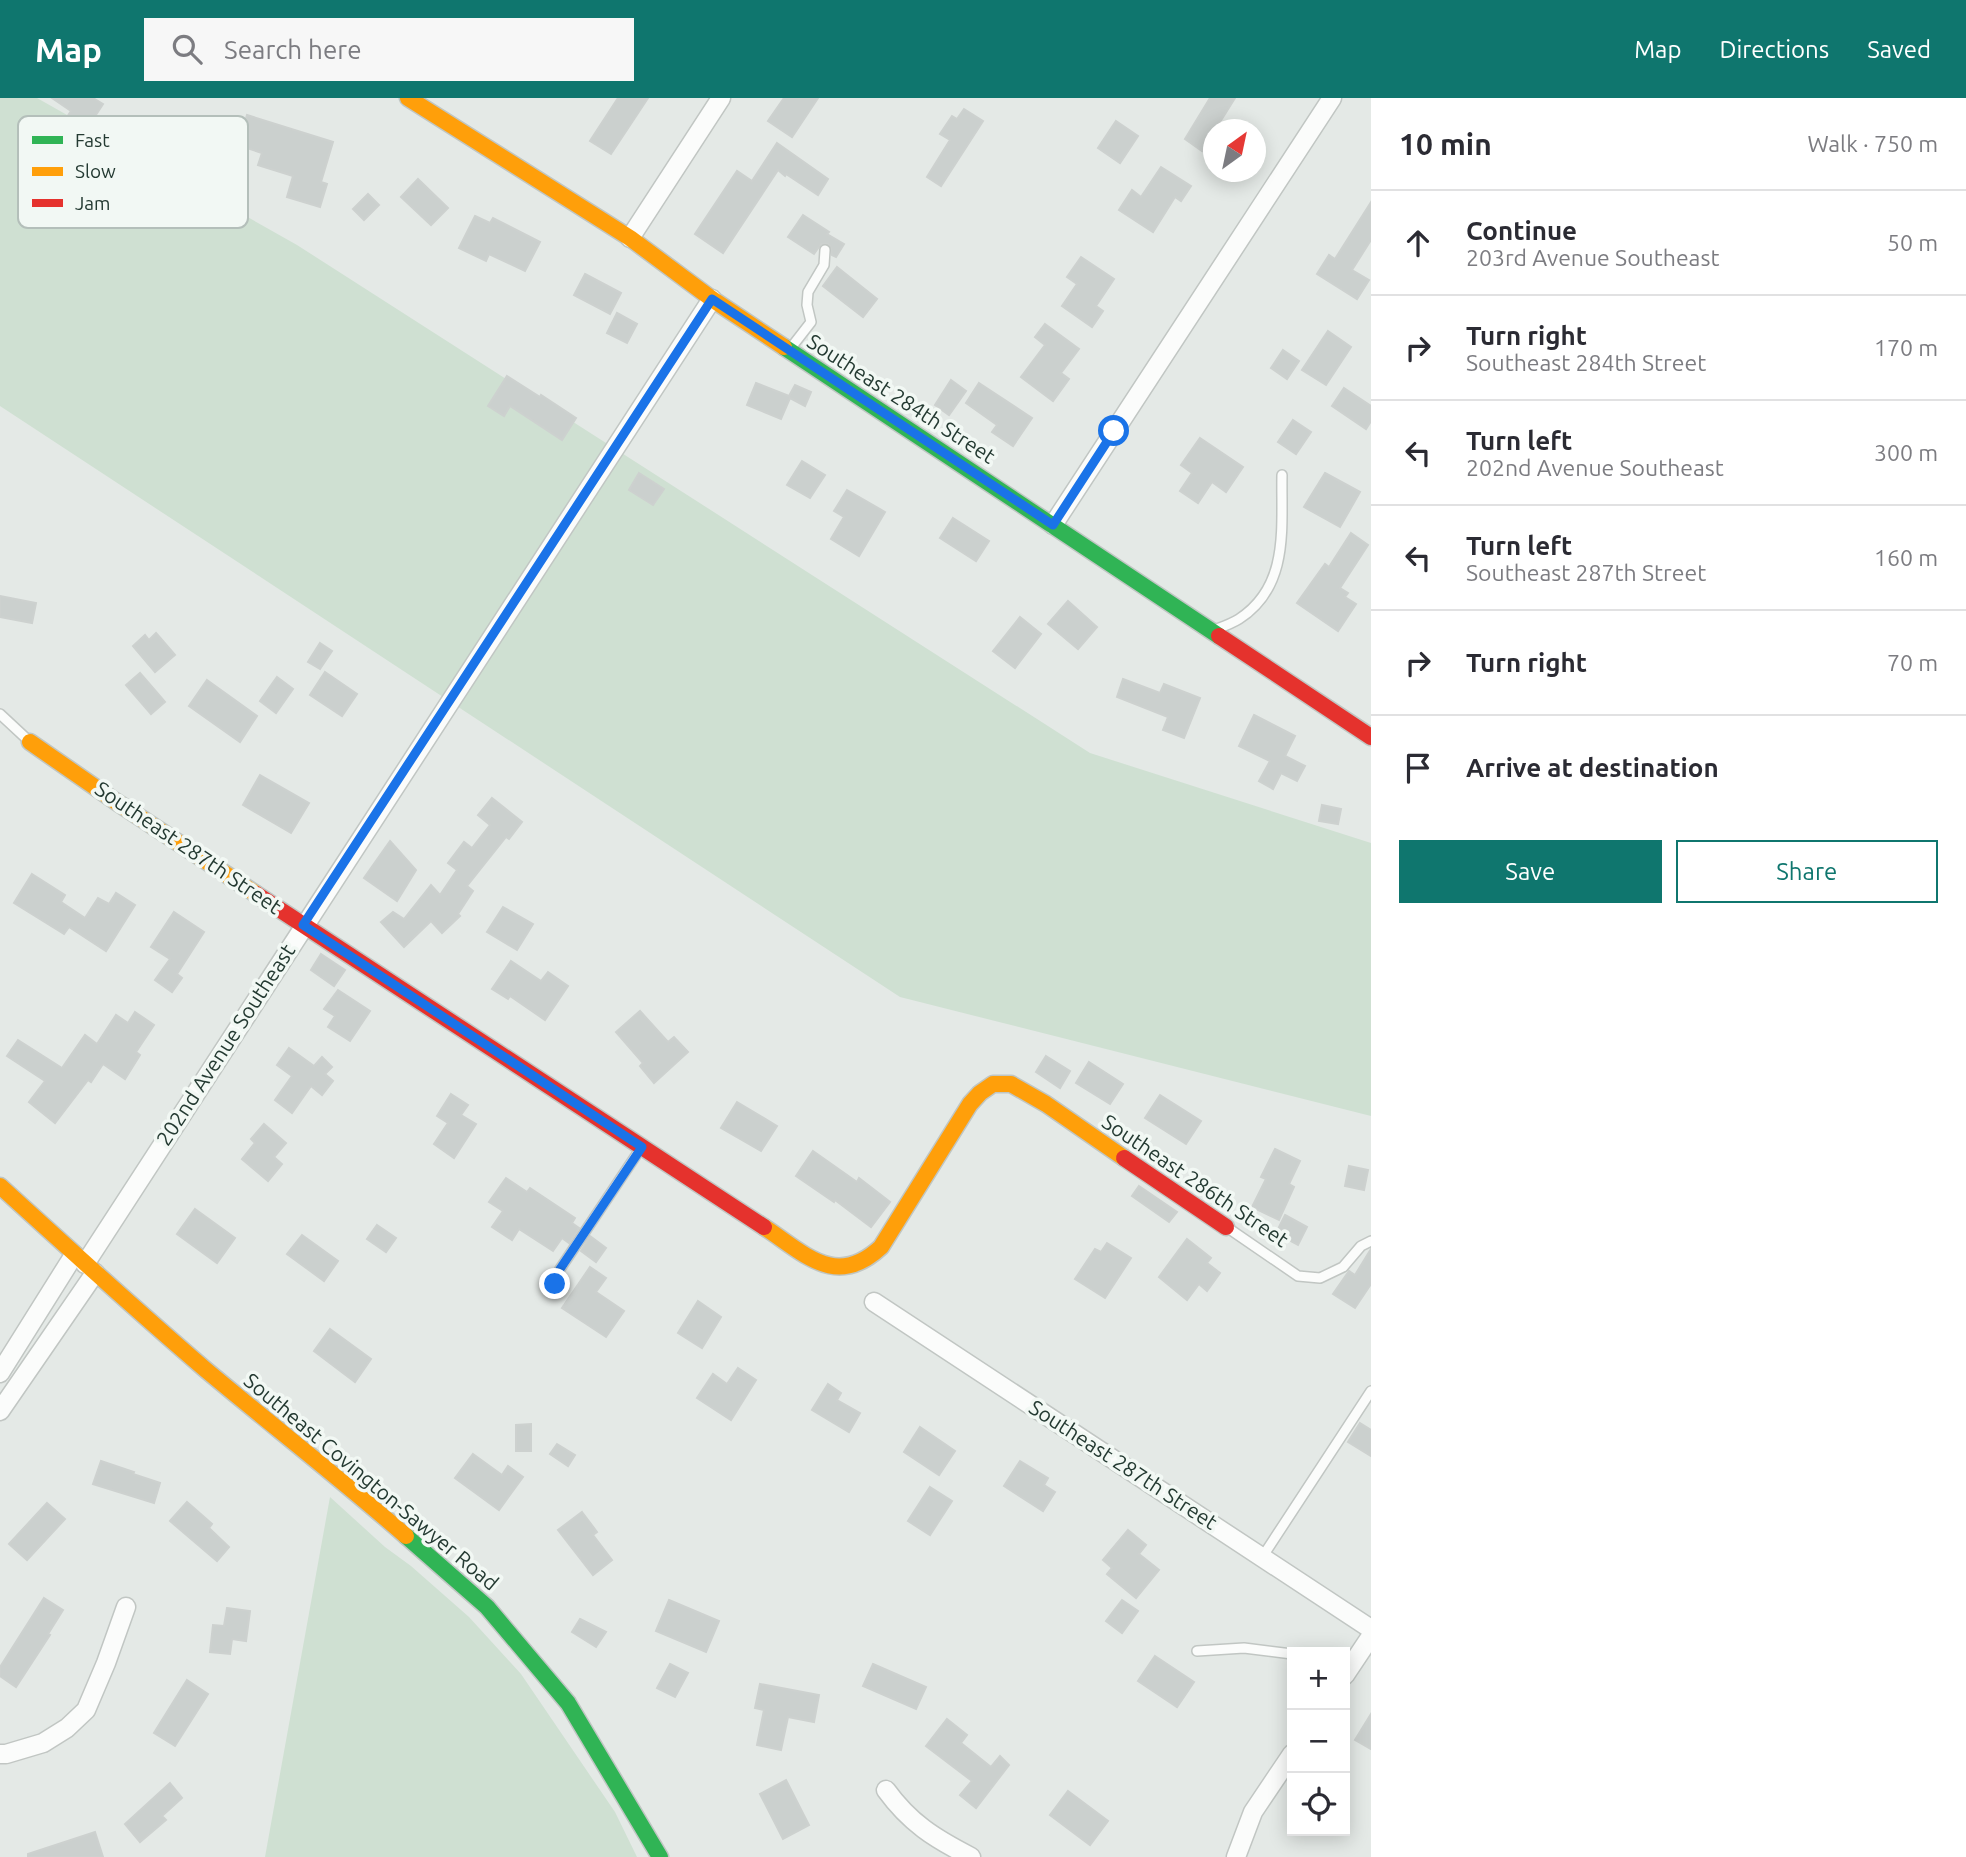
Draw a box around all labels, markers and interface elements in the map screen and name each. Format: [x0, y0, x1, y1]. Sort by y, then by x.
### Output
search box [144, 18, 634, 81]
icon: search [168, 30, 206, 68]
text: Map [35, 31, 102, 68]
text: Search here [224, 35, 362, 64]
text: Map [1634, 36, 1681, 63]
text: Directions [1719, 36, 1829, 63]
text: Saved [1867, 36, 1931, 63]
legend [18, 116, 248, 228]
north arrow [1203, 119, 1266, 182]
text: 10 min [1399, 127, 1492, 161]
text: Fast [75, 129, 110, 151]
text: Walk · 750 m [1807, 131, 1938, 156]
text: Slow [75, 160, 116, 182]
text: Jam [75, 192, 111, 214]
text: Continue [1466, 216, 1577, 245]
icon: ahead [1399, 224, 1437, 262]
text: 50 m [1887, 230, 1938, 255]
text: 203rd Avenue Southeast [1466, 245, 1719, 270]
text: Turn right [1466, 321, 1587, 350]
street label: Southeast 284th Street [803, 328, 1000, 468]
icon: right [1399, 329, 1437, 367]
text: 170 m [1874, 335, 1938, 360]
text: Southeast 284th Street [1466, 350, 1706, 375]
route start [1098, 415, 1129, 446]
text: Turn left [1466, 426, 1572, 455]
icon: left [1399, 434, 1437, 472]
text: 300 m [1874, 440, 1938, 465]
text: 202nd Avenue Southeast [1466, 455, 1724, 480]
text: Turn left [1466, 531, 1572, 560]
icon: left [1399, 539, 1437, 577]
text: 160 m [1874, 545, 1938, 570]
text: Southeast 287th Street [1466, 560, 1706, 585]
icon: right [1399, 644, 1437, 682]
text: Turn right [1466, 648, 1587, 677]
text: 70 m [1887, 650, 1938, 675]
icon: arrive [1399, 749, 1437, 787]
text: Arrive at destination [1466, 753, 1719, 782]
street label: Southeast 287th Street [91, 776, 286, 918]
button: Save [1399, 840, 1662, 903]
button: Share [1676, 840, 1938, 903]
street label: 202nd Avenue Southeast [151, 939, 299, 1150]
street label: Southeast 286th Street [1098, 1109, 1293, 1251]
route end [539, 1268, 570, 1299]
street label: Southeast Covington-Sawyer Road [240, 1368, 504, 1595]
street label: Southeast 287th Street [1025, 1394, 1222, 1534]
map controls [1287, 1647, 1350, 1836]
button: + [1287, 1647, 1350, 1710]
button: − [1287, 1710, 1350, 1773]
button: locate [1287, 1773, 1350, 1836]

